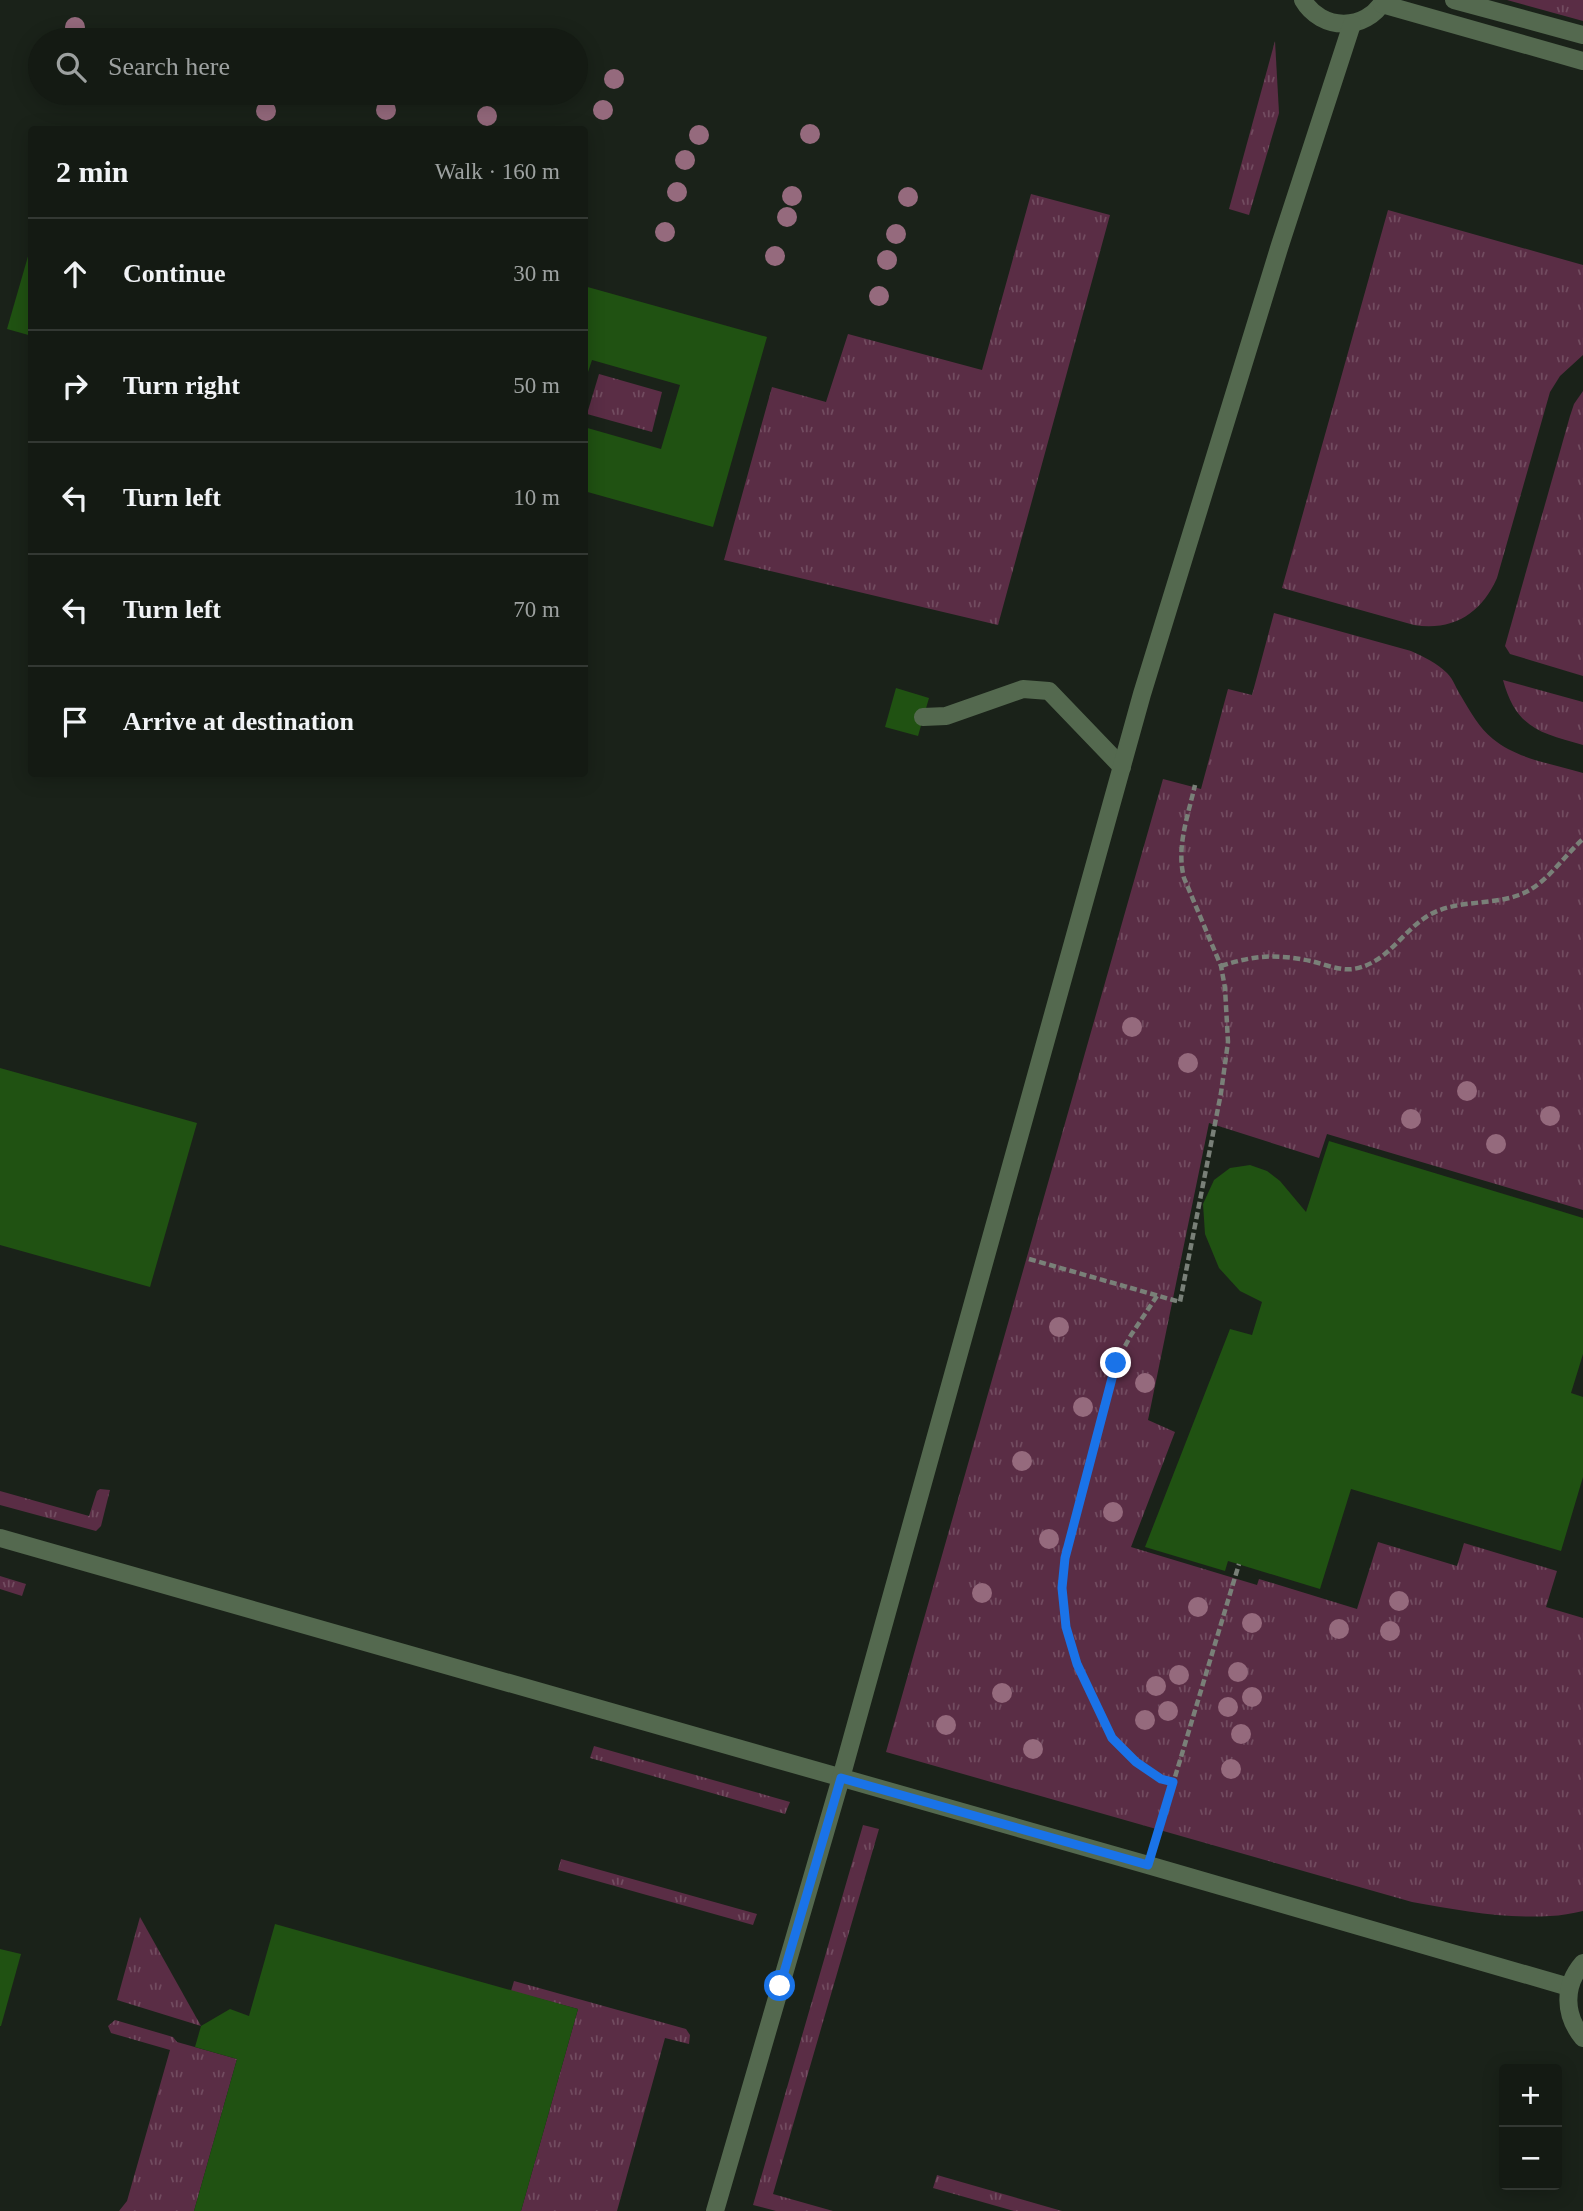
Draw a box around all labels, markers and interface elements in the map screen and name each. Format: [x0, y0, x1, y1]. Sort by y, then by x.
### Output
search box [28, 28, 588, 105]
icon: search [52, 48, 90, 86]
text: Search here [108, 52, 230, 81]
text: 2 min [56, 155, 129, 188]
text: Walk · 160 m [435, 159, 560, 184]
icon: ahead [56, 255, 94, 293]
text: Continue [123, 259, 226, 288]
text: 30 m [513, 261, 560, 286]
icon: right [56, 367, 94, 405]
text: Turn right [123, 371, 240, 400]
text: 50 m [513, 373, 560, 398]
icon: left [56, 479, 94, 517]
text: Turn left [123, 483, 221, 512]
text: 10 m [513, 485, 560, 510]
icon: left [56, 591, 94, 629]
text: Turn left [123, 595, 221, 624]
text: 70 m [513, 597, 560, 622]
icon: arrive [56, 703, 94, 741]
text: Arrive at destination [123, 707, 354, 736]
route end [1100, 1347, 1131, 1378]
route start [764, 1970, 795, 2001]
map controls [1499, 2064, 1562, 2190]
button: + [1499, 2064, 1562, 2127]
button: − [1499, 2127, 1562, 2190]

